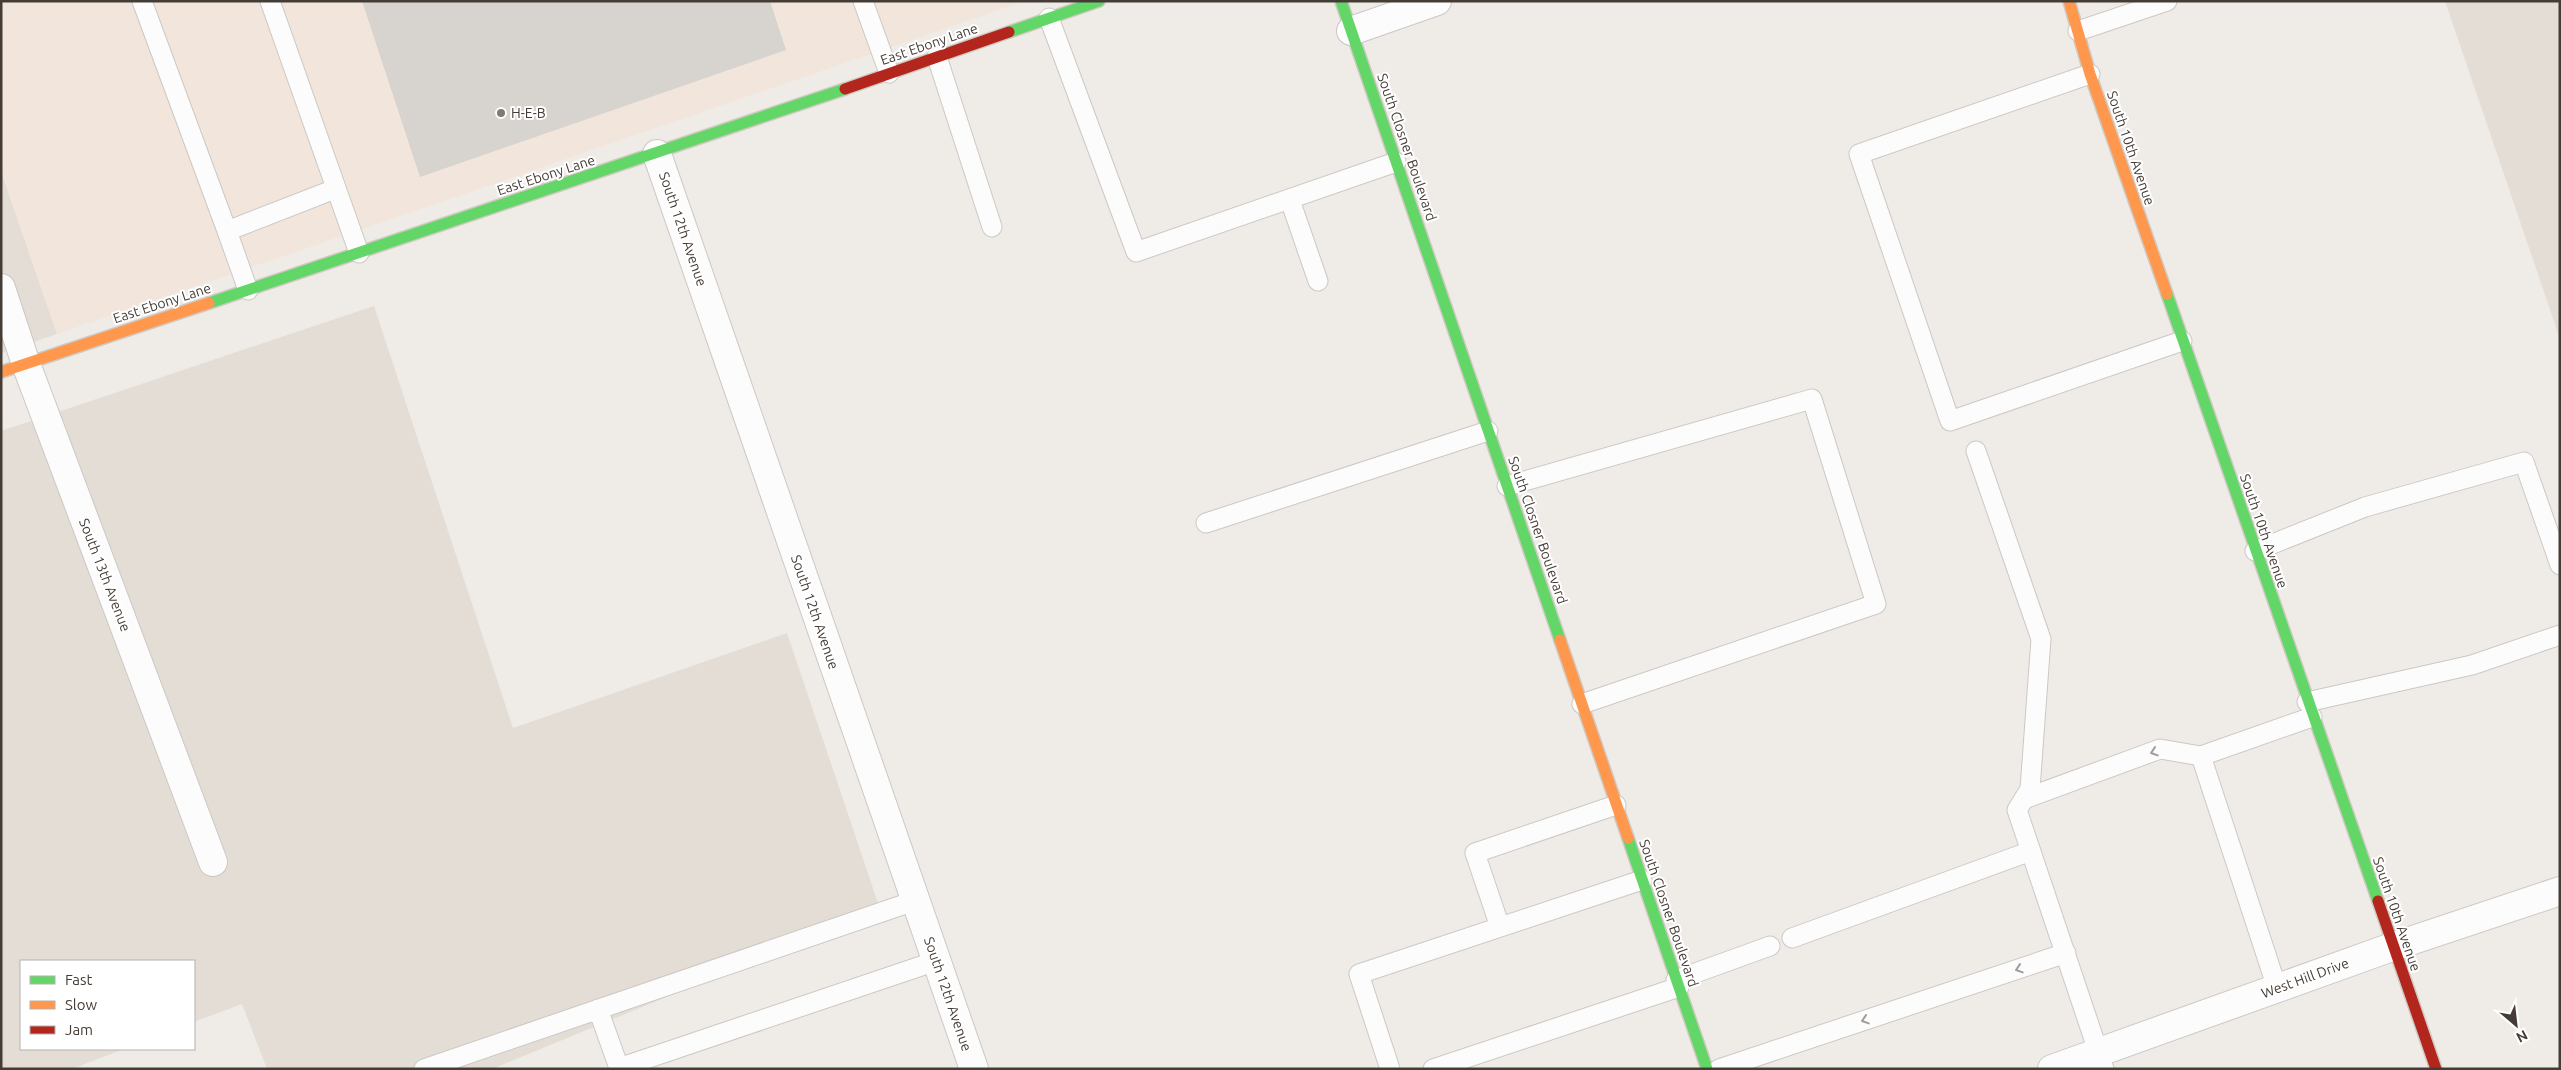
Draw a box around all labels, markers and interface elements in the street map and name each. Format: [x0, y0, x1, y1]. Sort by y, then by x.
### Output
street label: East Ebony Lane [878, 20, 980, 68]
street label: South Closner Boulevard [1374, 71, 1440, 223]
street label: South 10th Avenue [2104, 89, 2158, 207]
place label: H-E-B [511, 105, 546, 121]
marker: H-E-B [495, 107, 507, 119]
street label: East Ebony Lane [495, 152, 597, 198]
street label: South 12th Avenue [656, 170, 710, 288]
street label: East Ebony Lane [111, 280, 213, 326]
street label: South Closner Boulevard [1505, 454, 1571, 606]
street label: South 10th Avenue [2237, 472, 2291, 590]
street label: South 13th Avenue [76, 516, 134, 634]
street label: South 12th Avenue [788, 553, 842, 671]
one-way arrow [2150, 746, 2158, 756]
street label: South Closner Boulevard [1636, 837, 1702, 989]
street label: South 10th Avenue [2370, 855, 2424, 973]
street label: South 12th Avenue [921, 935, 975, 1053]
street label: West Hill Drive [2259, 955, 2351, 1001]
legend [20, 960, 195, 1050]
one-way arrow [2016, 963, 2024, 973]
text: Fast [65, 971, 93, 988]
text: Slow [65, 996, 98, 1013]
north arrow [2491, 1000, 2541, 1050]
one-way arrow [1861, 1014, 1870, 1024]
text: Jam [65, 1021, 93, 1038]
text: N [2514, 1027, 2530, 1046]

